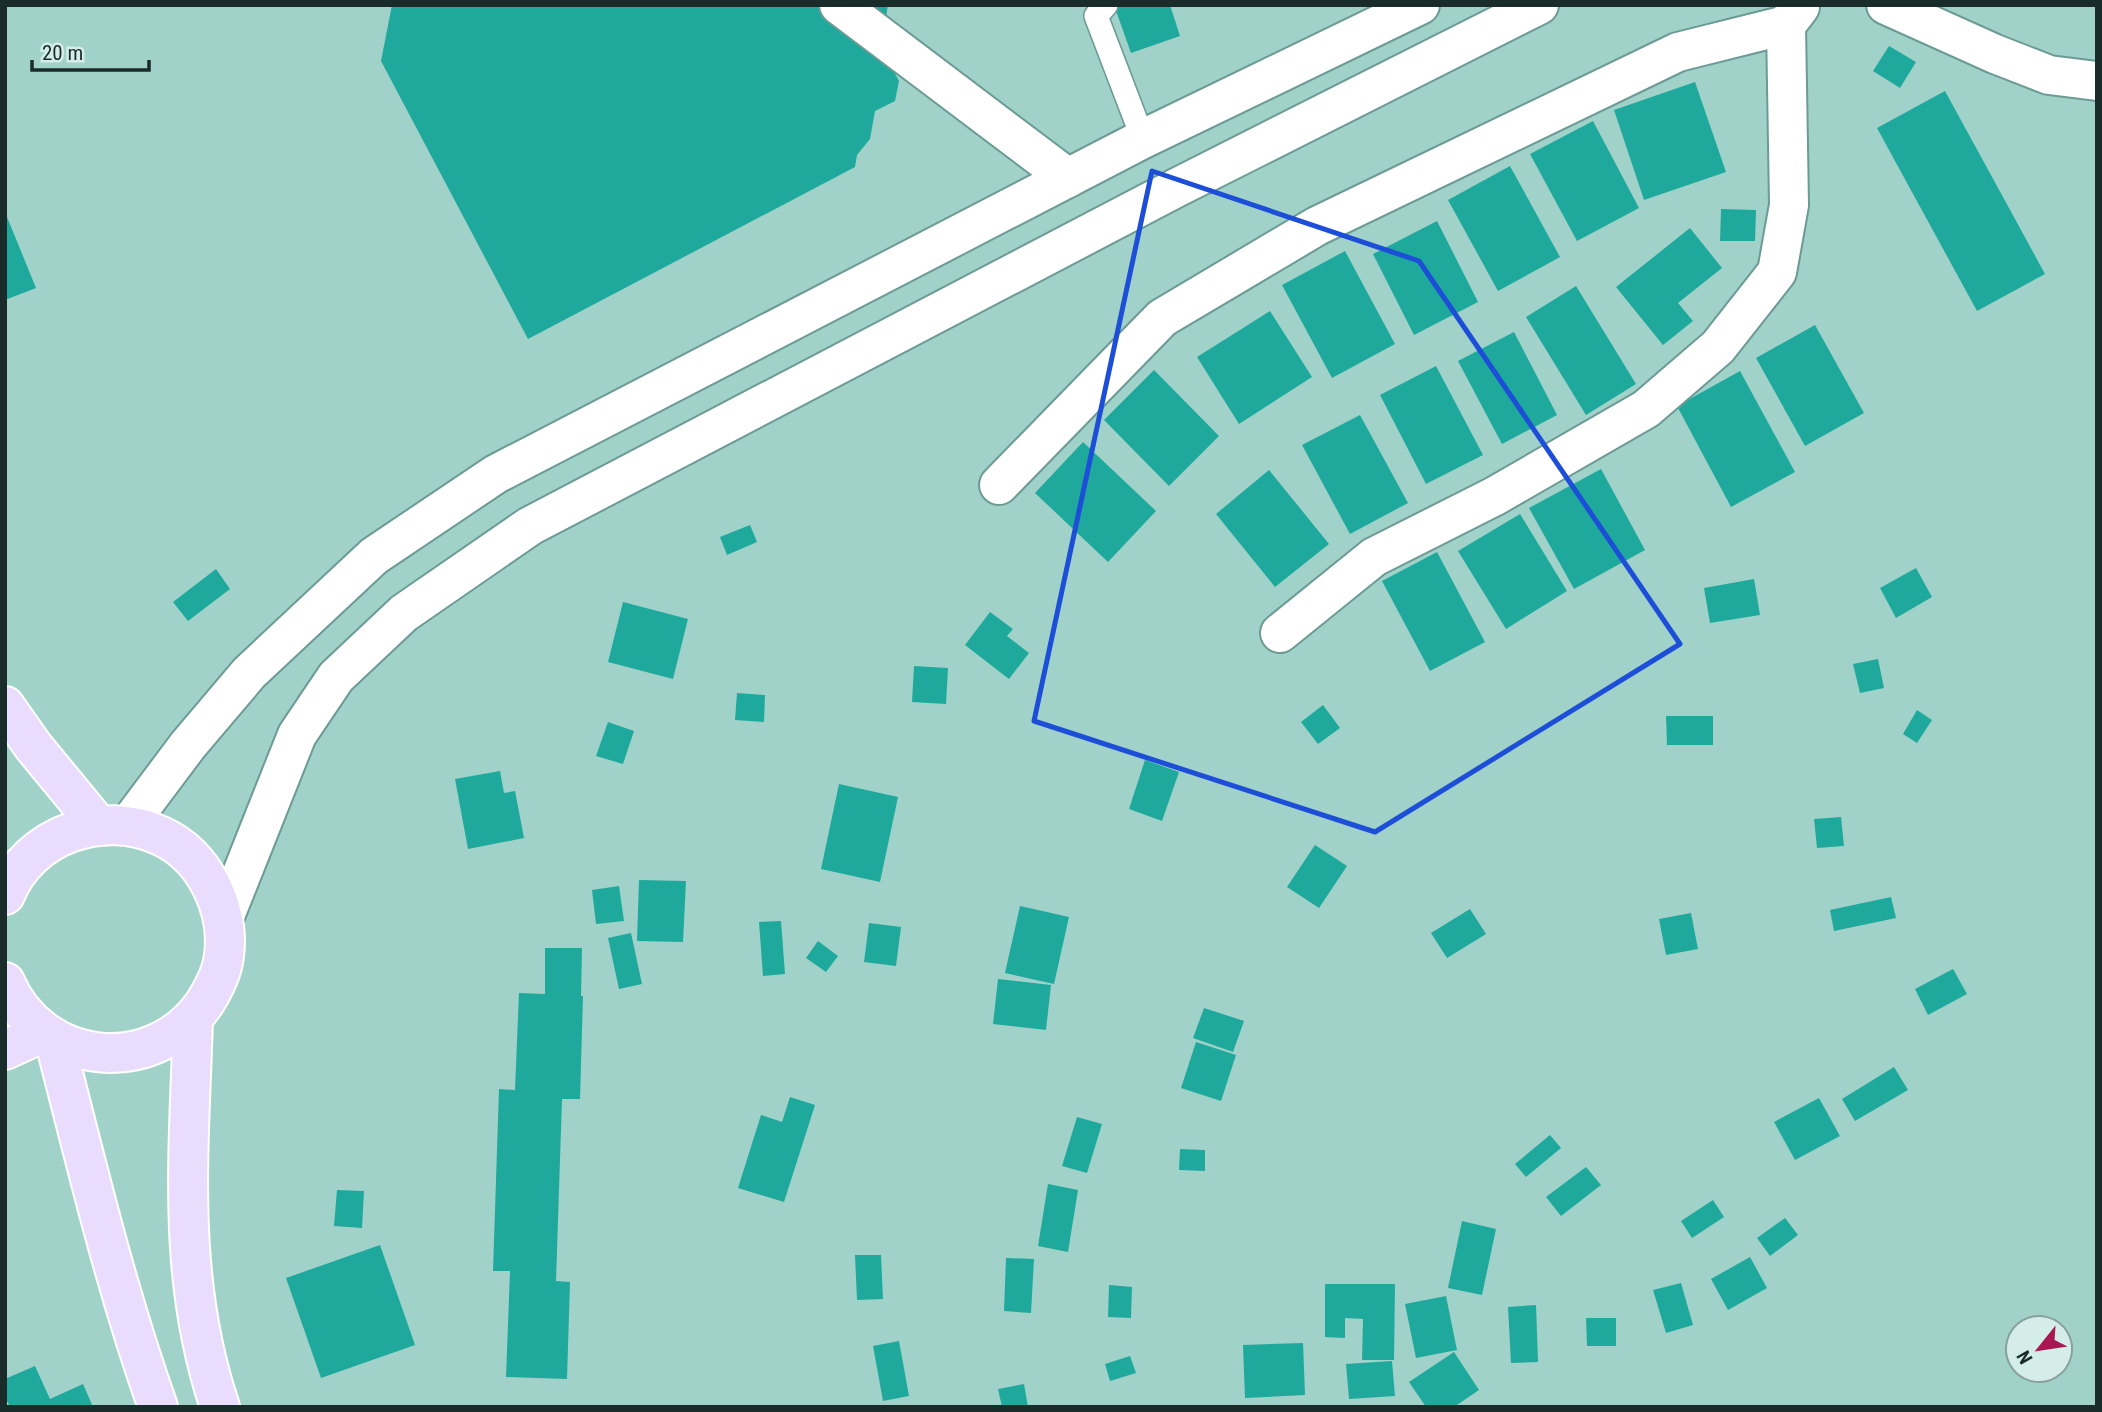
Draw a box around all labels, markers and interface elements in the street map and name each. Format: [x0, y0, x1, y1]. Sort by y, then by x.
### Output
scale bar [32, 28, 149, 72]
text: 20 m [42, 41, 83, 65]
north arrow [2004, 1314, 2074, 1384]
text: N [2012, 1346, 2038, 1368]

